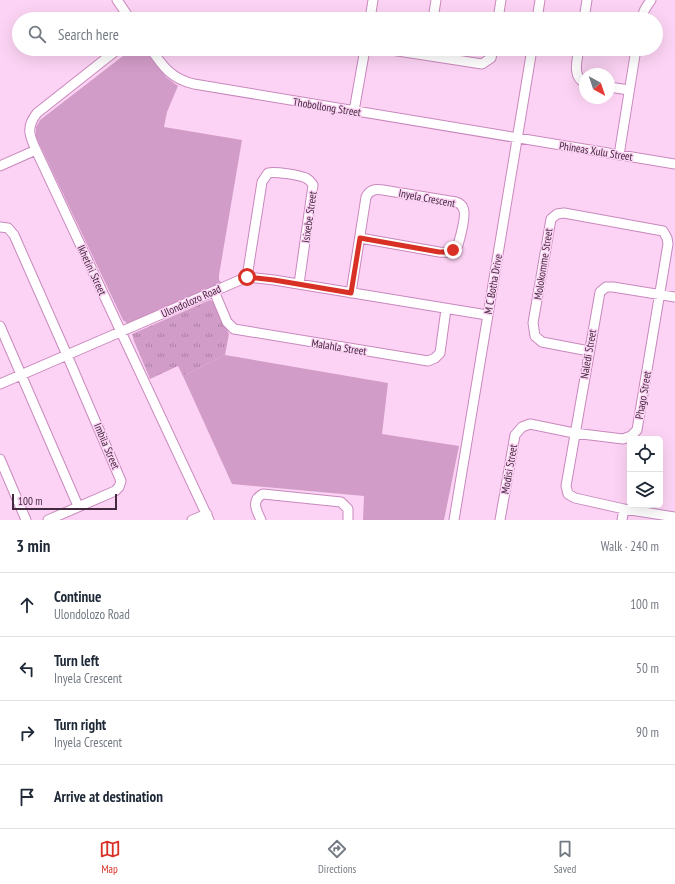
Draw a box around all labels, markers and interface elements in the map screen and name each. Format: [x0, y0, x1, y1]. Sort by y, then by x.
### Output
search box [12, 12, 663, 56]
icon: search [26, 23, 48, 45]
text: Search here [58, 25, 119, 44]
north arrow [579, 68, 615, 104]
street label: Thobollong Street [292, 95, 362, 119]
street label: Phineas Xulu Street [558, 138, 634, 164]
street label: Inyela Crescent [397, 186, 457, 210]
street label: Isixebe Street [298, 190, 320, 244]
street label: Molokomme Street [530, 227, 556, 301]
route end [444, 241, 462, 259]
street label: Ikhetini Street [74, 243, 110, 297]
street label: M C Botha Drive [481, 252, 505, 315]
route start [238, 268, 256, 286]
street label: Ulondolozo Road [159, 281, 223, 320]
street label: Naledi Street [577, 328, 599, 380]
street label: Malahla Street [311, 336, 367, 358]
street label: Phago Street [632, 370, 654, 420]
street label: Imbila Street [91, 421, 123, 471]
map controls [627, 436, 663, 508]
button: locate [627, 436, 663, 472]
street label: Modisi Street [498, 443, 520, 495]
button: layers [627, 472, 663, 508]
scale bar [12, 492, 117, 511]
text: 100 m [18, 494, 42, 508]
text: 3 min [16, 535, 50, 557]
text: Walk · 240 m [601, 538, 659, 555]
text: Continue [54, 587, 101, 606]
icon: ahead [16, 594, 38, 616]
text: 100 m [630, 596, 659, 613]
text: Ulondolozo Road [54, 606, 130, 623]
text: Turn left [54, 651, 99, 670]
icon: left [16, 658, 38, 680]
text: 50 m [636, 660, 659, 677]
text: Inyela Crescent [54, 670, 122, 687]
text: Turn right [54, 715, 106, 734]
icon: right [16, 722, 38, 744]
text: 90 m [636, 724, 659, 741]
text: Inyela Crescent [54, 734, 122, 751]
icon: arrive [16, 786, 38, 808]
text: Arrive at destination [54, 787, 163, 806]
tab: Map [99, 838, 121, 876]
tab: Directions [318, 838, 356, 876]
tab: Saved [554, 838, 576, 876]

